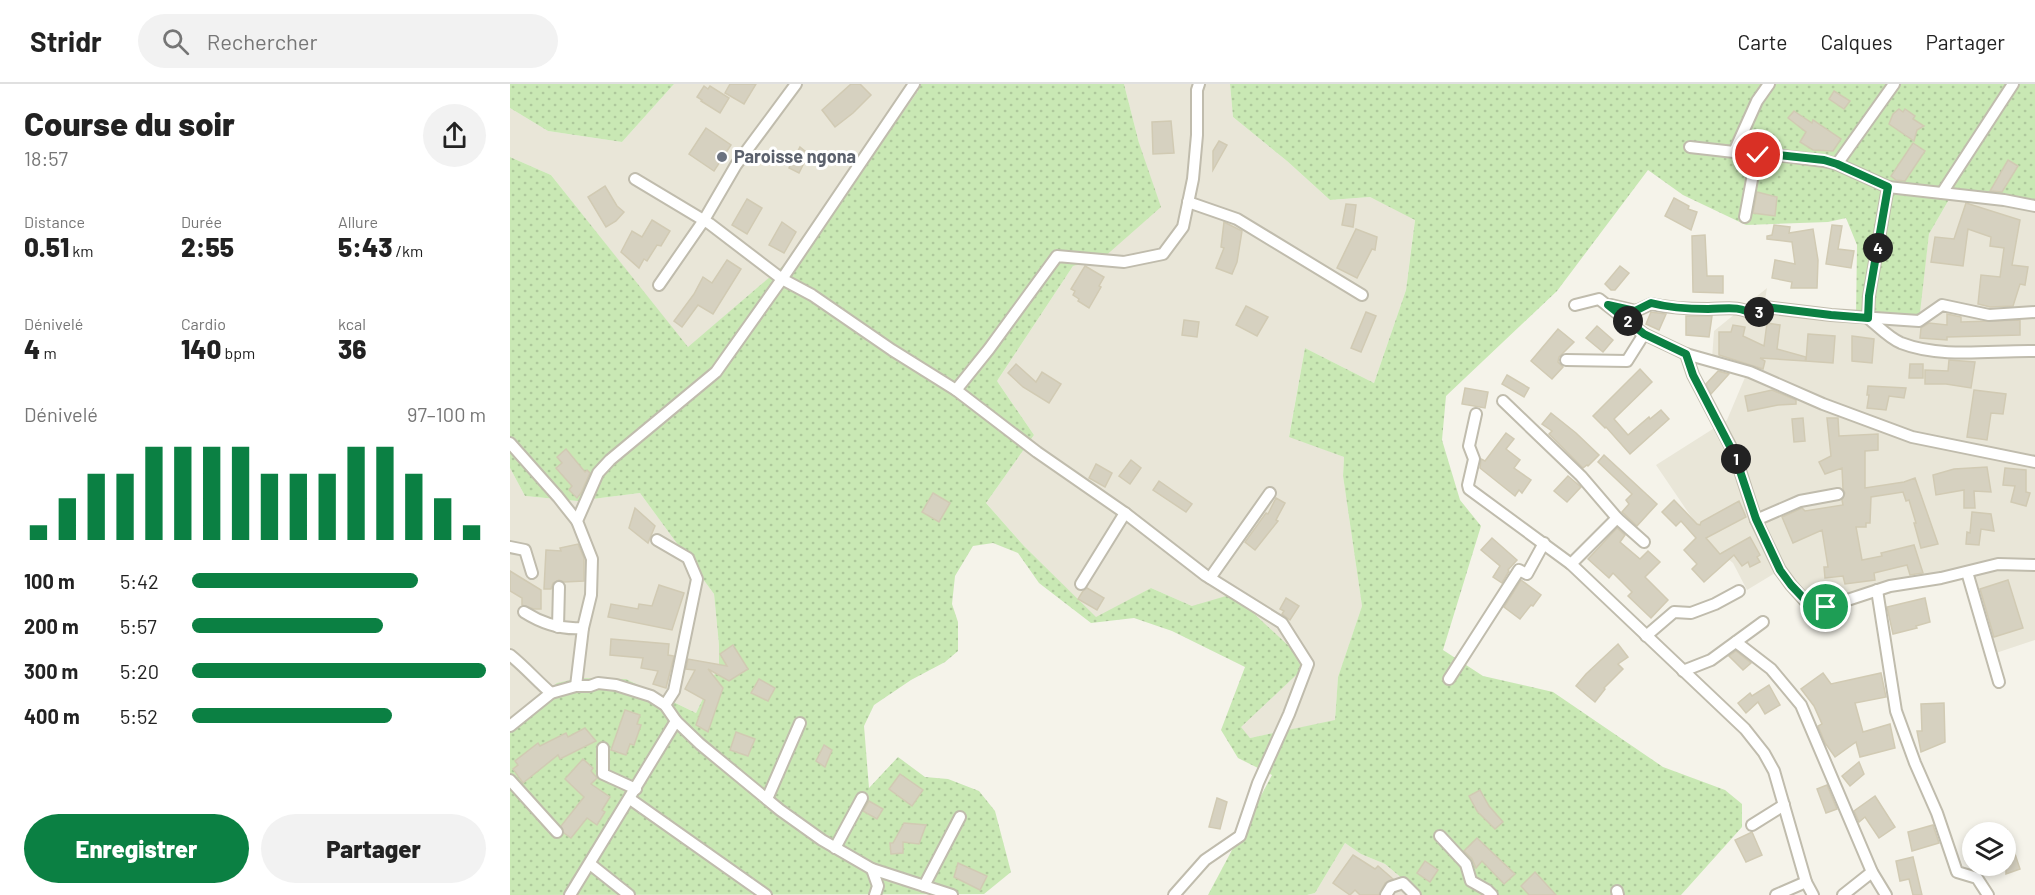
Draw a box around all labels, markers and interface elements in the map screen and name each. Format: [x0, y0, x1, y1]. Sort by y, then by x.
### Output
search box [138, 14, 558, 68]
text: Stridr [30, 24, 102, 58]
icon: search [159, 25, 192, 58]
text: Rechercher [207, 28, 318, 54]
text: Carte [1738, 29, 1787, 54]
text: Calques [1820, 29, 1893, 54]
text: Partager [1926, 29, 2005, 54]
text: Course du soir [24, 103, 235, 143]
button: share [423, 104, 486, 167]
pin [1732, 129, 1783, 180]
icon: check [1741, 138, 1774, 171]
place label: Paroisse ngona [734, 145, 856, 167]
text: 18:57 [24, 146, 68, 170]
marker: Paroisse ngona [715, 150, 729, 164]
text: Distance [24, 212, 85, 231]
text: Durée [181, 212, 222, 231]
text: Allure [338, 212, 378, 231]
text: 0.51 [24, 231, 69, 262]
text: 2:55 [181, 231, 234, 262]
text: 5:43 [338, 231, 392, 262]
pin: 4 [1863, 233, 1893, 263]
text: 4 [1873, 238, 1883, 257]
text: km [69, 241, 94, 260]
text: /km [392, 241, 423, 260]
pin: 3 [1744, 297, 1774, 327]
text: 3 [1755, 302, 1763, 321]
pin: 2 [1613, 306, 1643, 336]
text: 2 [1624, 311, 1632, 330]
text: Dénivelé [24, 314, 83, 333]
text: Cardio [181, 314, 226, 333]
text: kcal [338, 314, 366, 333]
text: 4 [24, 333, 40, 364]
text: 140 [181, 333, 221, 364]
text: 36 [338, 333, 366, 364]
text: m [40, 343, 57, 362]
text: bpm [221, 343, 255, 362]
text: Dénivelé [24, 402, 98, 426]
text: 97–100 m [407, 402, 486, 426]
pin: 1 [1721, 444, 1751, 474]
text: 1 [1733, 449, 1739, 468]
text: 100 m [24, 569, 75, 593]
text: 5:42 [120, 569, 159, 593]
pin [1800, 581, 1851, 632]
icon: arrive [1809, 590, 1842, 623]
text: 200 m [24, 614, 79, 638]
text: 5:57 [120, 614, 157, 638]
text: 300 m [24, 659, 78, 683]
text: 5:20 [120, 659, 159, 683]
text: 400 m [24, 704, 80, 728]
text: 5:52 [120, 704, 158, 728]
button: Enregistrer [24, 814, 249, 883]
button: Partager [261, 814, 486, 883]
map controls [1962, 822, 2016, 876]
button: layers [1962, 822, 2016, 876]

